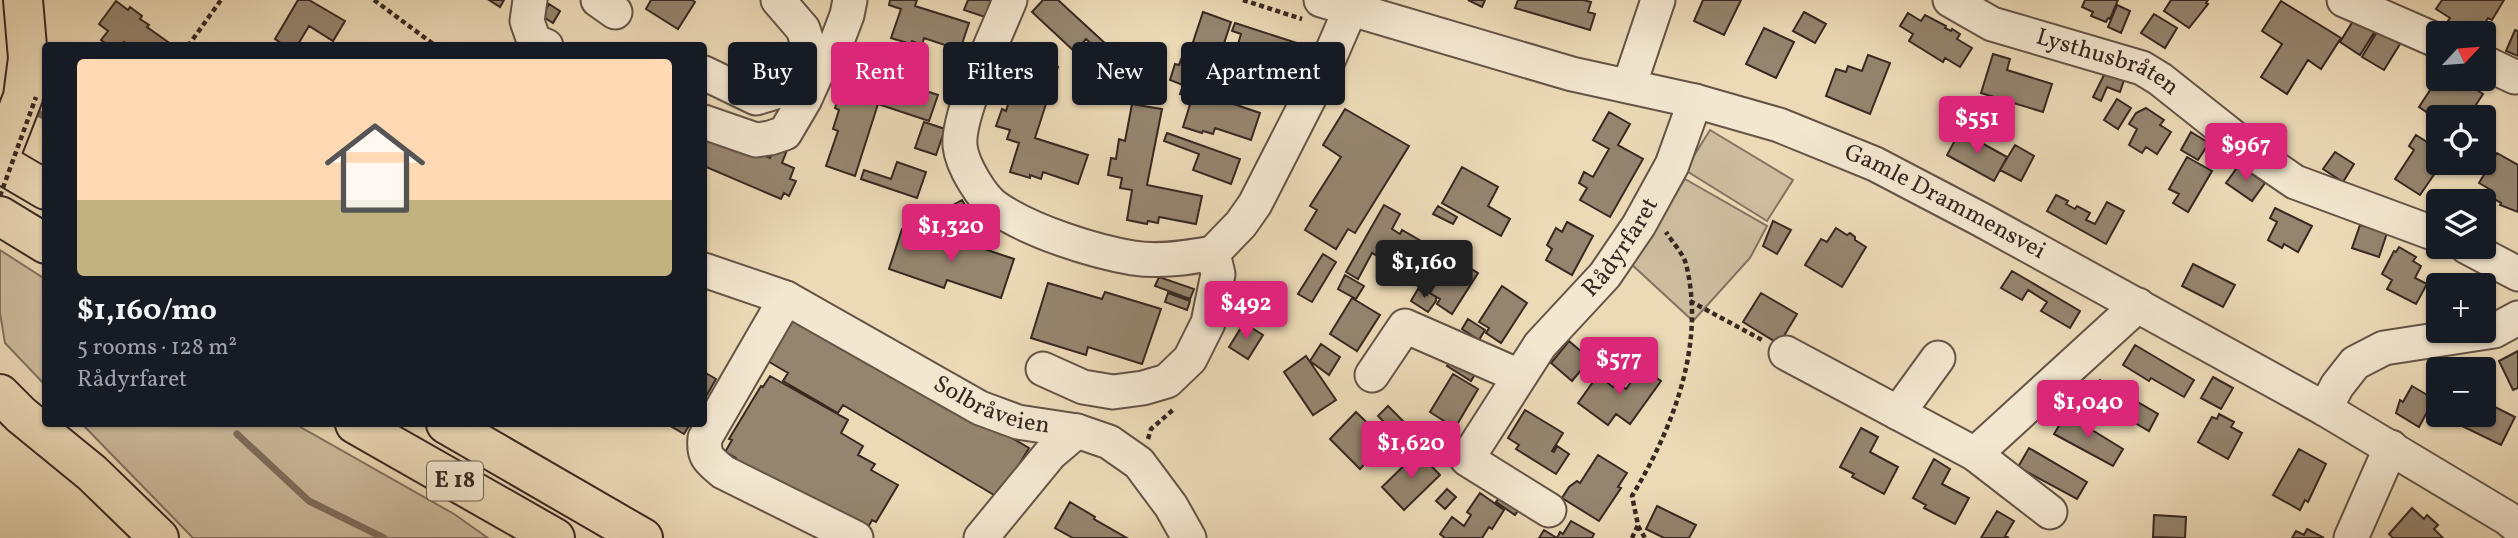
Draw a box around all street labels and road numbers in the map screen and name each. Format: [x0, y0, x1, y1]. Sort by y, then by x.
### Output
street label: Lysthusbråten [2032, 21, 2186, 104]
street label: Gamle Drammensvei [1839, 136, 2051, 269]
street label: Rådyrfaret [1575, 192, 1668, 306]
street label: Solbråveien [927, 368, 1052, 444]
road number: E 18 [427, 461, 483, 500]

